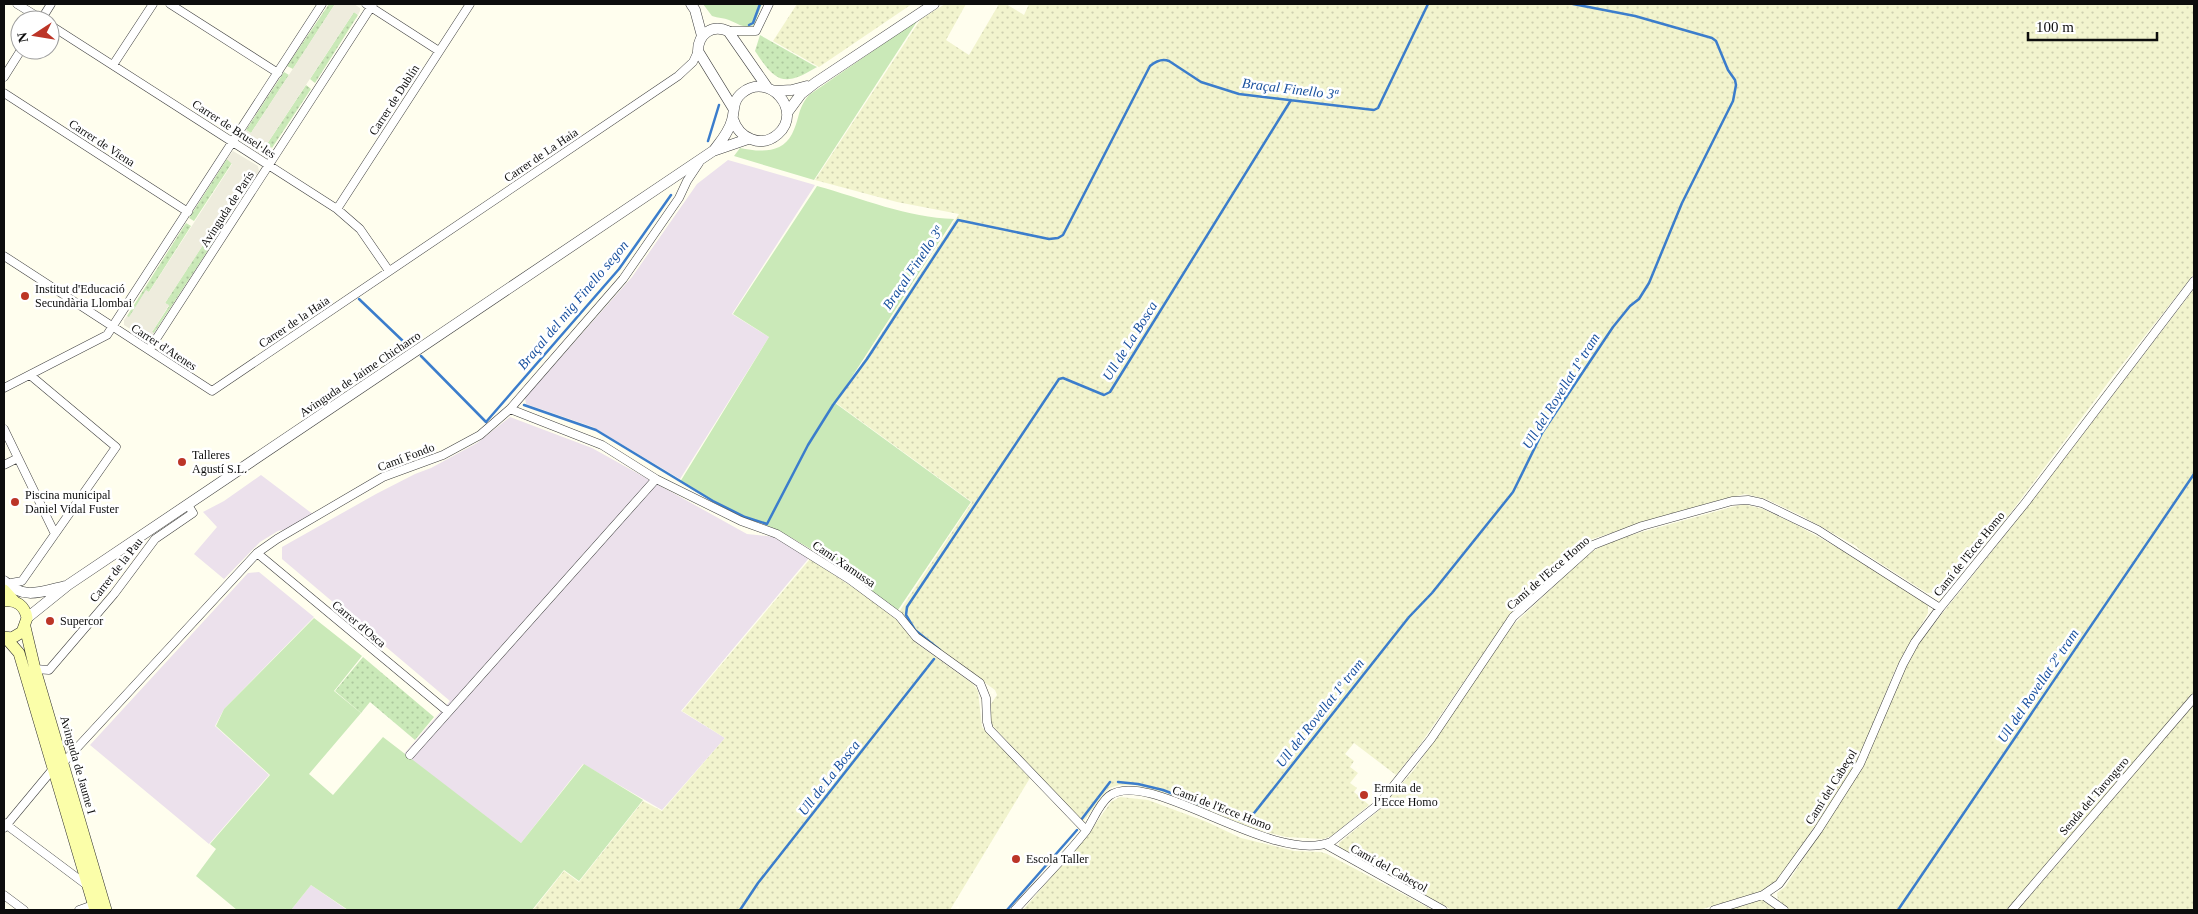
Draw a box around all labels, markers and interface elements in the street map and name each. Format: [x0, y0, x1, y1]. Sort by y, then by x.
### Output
north arrow [10, 10, 60, 60]
scale bar [2028, 10, 2157, 42]
text: 100 m [2036, 19, 2074, 35]
text: N [14, 31, 31, 44]
street label: Carrer de Dublín [366, 62, 422, 138]
water label: Braçal Finello 3ª [1241, 76, 1340, 102]
street label: Carrer de Brusel·les [190, 97, 279, 161]
street label: Carrer de Viena [66, 117, 138, 170]
street label: Carrer de La Haia [501, 125, 581, 185]
street label: Avinguda de París [197, 168, 257, 250]
water label: Braçal Finello 3ª [880, 223, 947, 312]
water label: Braçal del mig Finello segon [515, 238, 631, 372]
place label: Institut d'Educació Secundària Llombai [35, 282, 133, 310]
marker: Institut d'Educació Secundària Llombai [19, 290, 31, 302]
street label: Carrer de la Haia [256, 293, 333, 351]
water label: Ull de La Bosca [1100, 299, 1160, 383]
street label: Carrer d'Atenes [129, 321, 200, 374]
street label: Avinguda de Jaime Chicharro [297, 328, 423, 420]
water label: Ull del Rovellat 1º tram [1519, 330, 1603, 452]
street label: Camí Fondo [376, 440, 436, 474]
place label: Talleres Agustí S.L. [192, 448, 247, 476]
marker: Talleres Agustí S.L. [176, 456, 188, 468]
place label: Piscina municipal Daniel Vidal Fuster [25, 488, 119, 516]
marker: Piscina municipal Daniel Vidal Fuster [9, 496, 21, 508]
street label: Camí de l'Ecce Homo [1930, 509, 2008, 599]
street label: Camí de l'Ecce Homo [1504, 533, 1592, 613]
street label: Carrer de la Pau [87, 535, 145, 605]
street label: Camí Xamussa [810, 538, 879, 591]
street label: Carrer d'Osca [329, 597, 389, 651]
place label: Supercor [60, 614, 103, 628]
marker: Supercor [44, 615, 56, 627]
water label: Ull del Rovellat 2º tram [1994, 626, 2082, 746]
water label: Ull del Rovellat 1º tram [1273, 656, 1367, 770]
street label: Avinguda de Jaume I [57, 714, 99, 816]
water label: Ull de La Bosca [795, 738, 863, 818]
street label: Camí del Cabeçol [1802, 746, 1860, 827]
street label: Senda del Tarongero [2056, 754, 2132, 838]
place label: Ermita de l’Ecce Homo [1374, 781, 1438, 809]
street label: Camí de l'Ecce Homo [1170, 783, 1274, 833]
marker: Ermita de l’Ecce Homo [1358, 789, 1370, 801]
street label: Camí del Cabeçol [1348, 841, 1431, 895]
place label: Escola Taller [1026, 852, 1089, 866]
marker: Escola Taller [1010, 853, 1022, 865]

